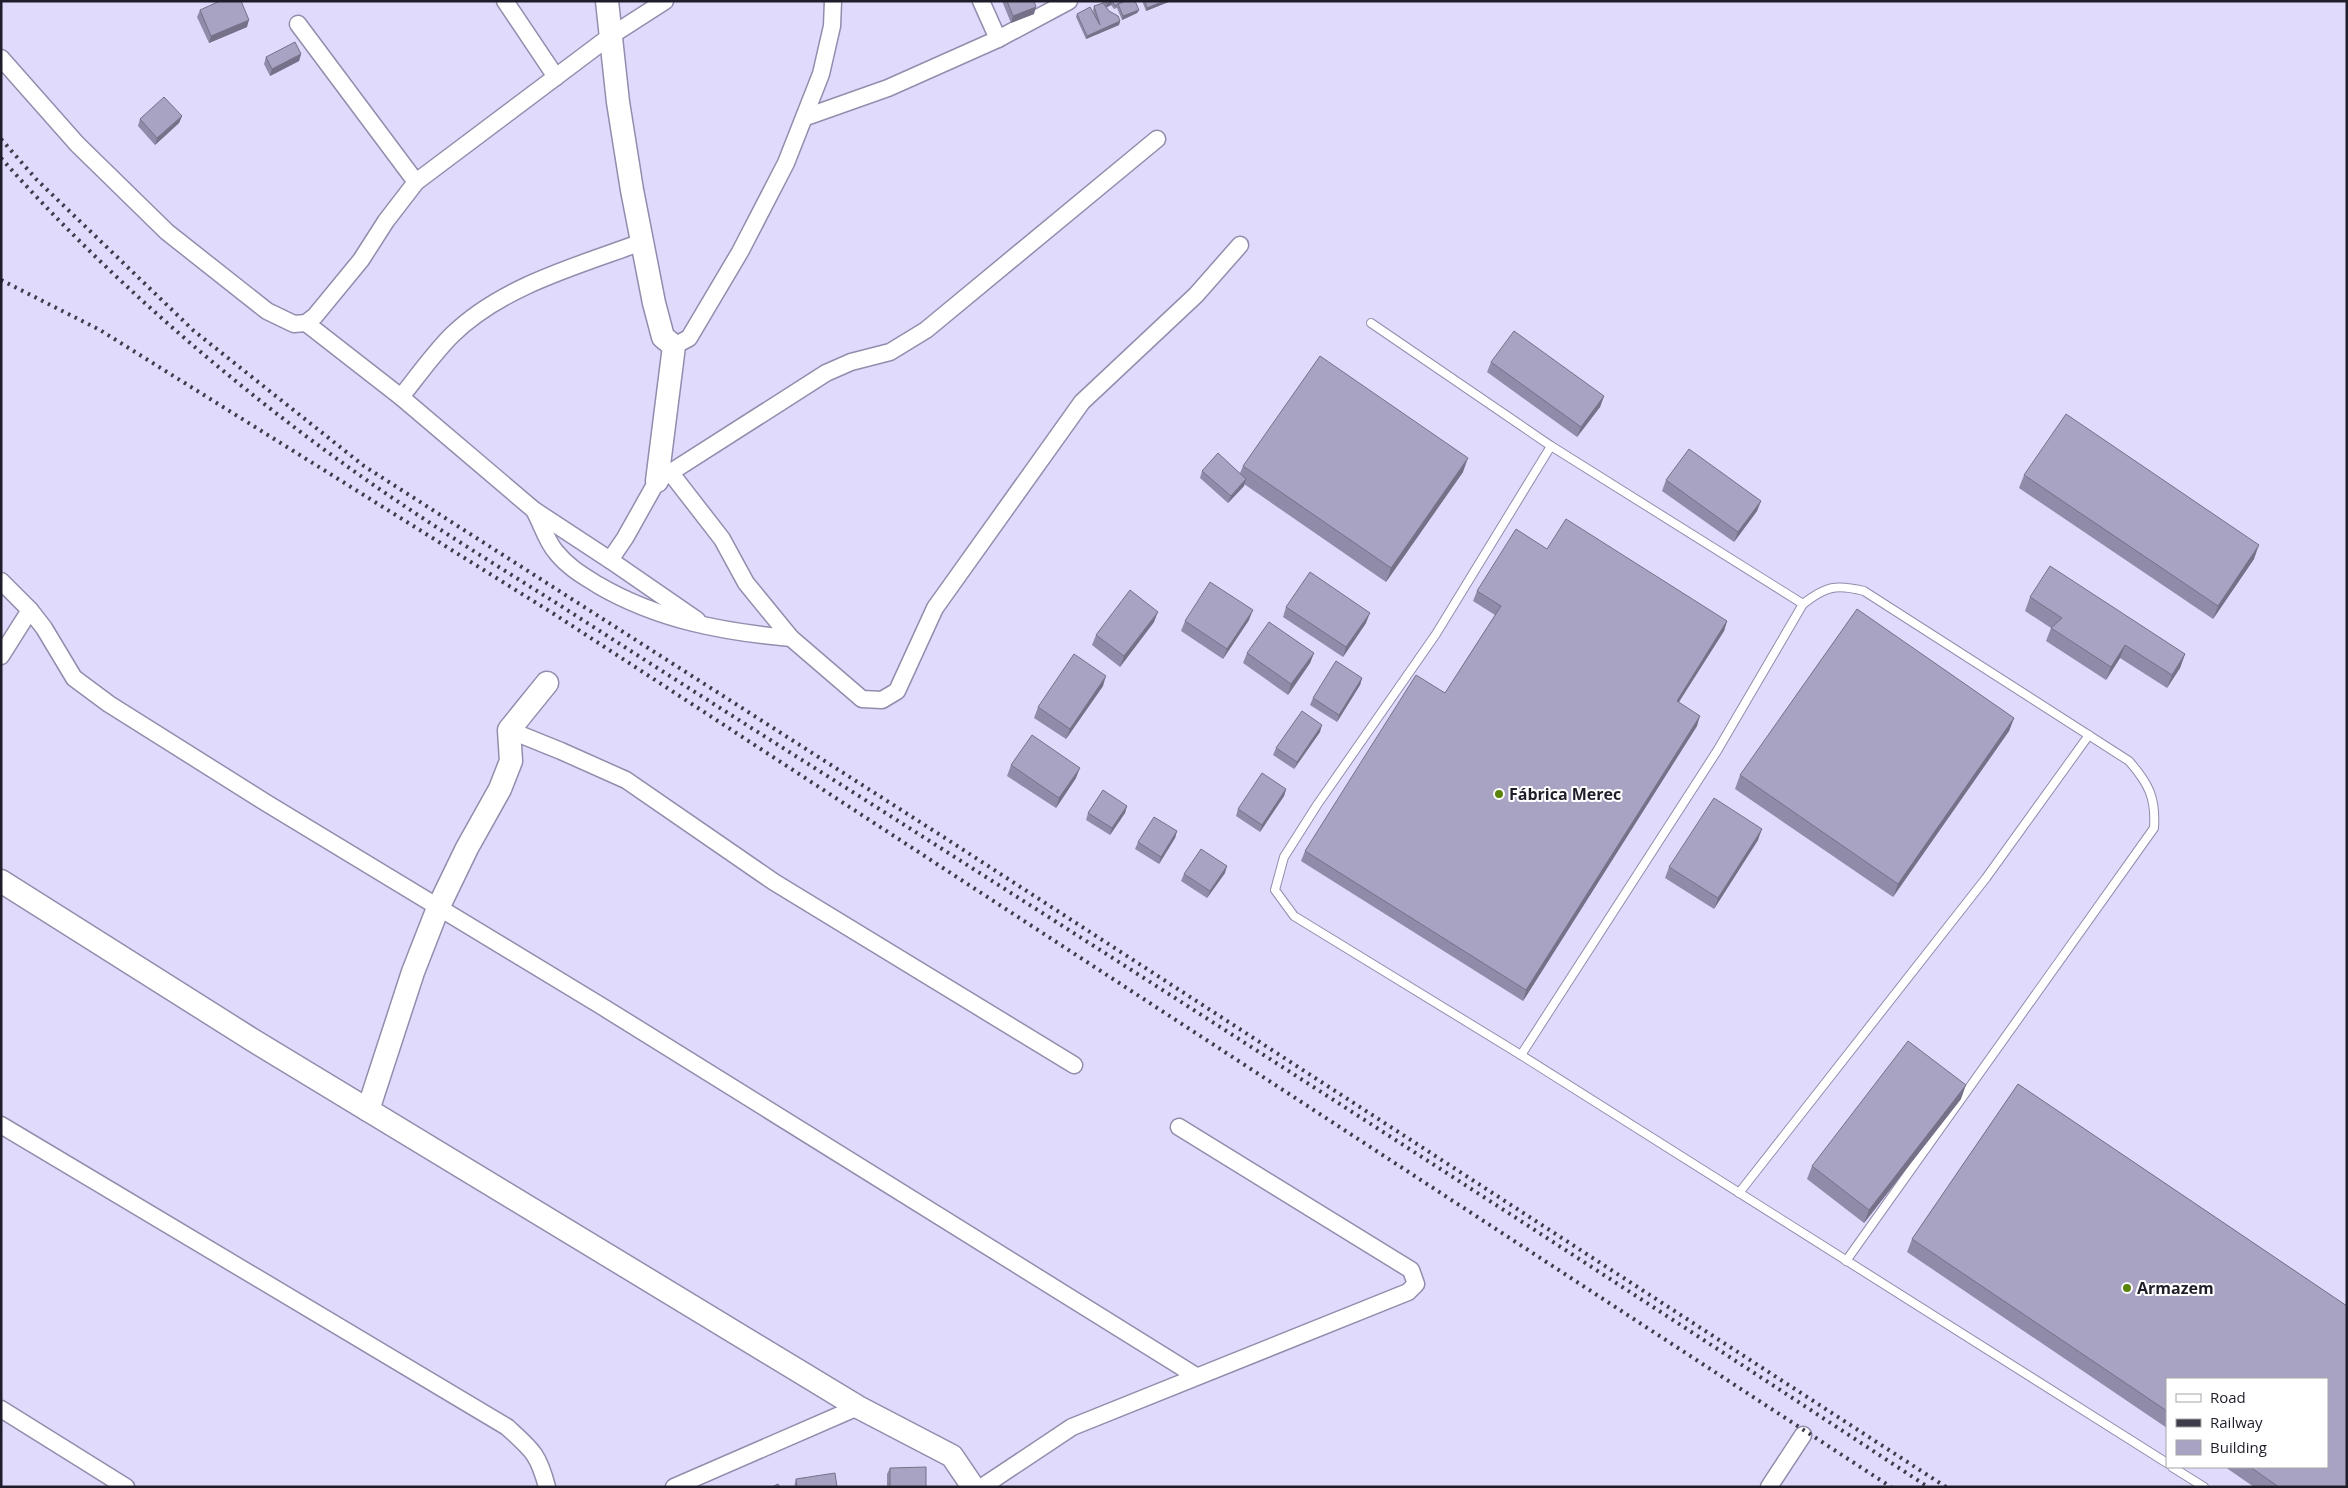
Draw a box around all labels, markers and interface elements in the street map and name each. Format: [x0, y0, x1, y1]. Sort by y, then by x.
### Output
place label: Fábrica Merec [1509, 783, 1621, 805]
marker: Fábrica Merec [1493, 788, 1505, 800]
place label: Armazem [2137, 1277, 2214, 1299]
marker: Armazem [2121, 1282, 2133, 1294]
legend [2166, 1378, 2328, 1468]
text: Road [2210, 1387, 2246, 1407]
text: Railway [2210, 1412, 2263, 1432]
text: Building [2210, 1437, 2267, 1457]

